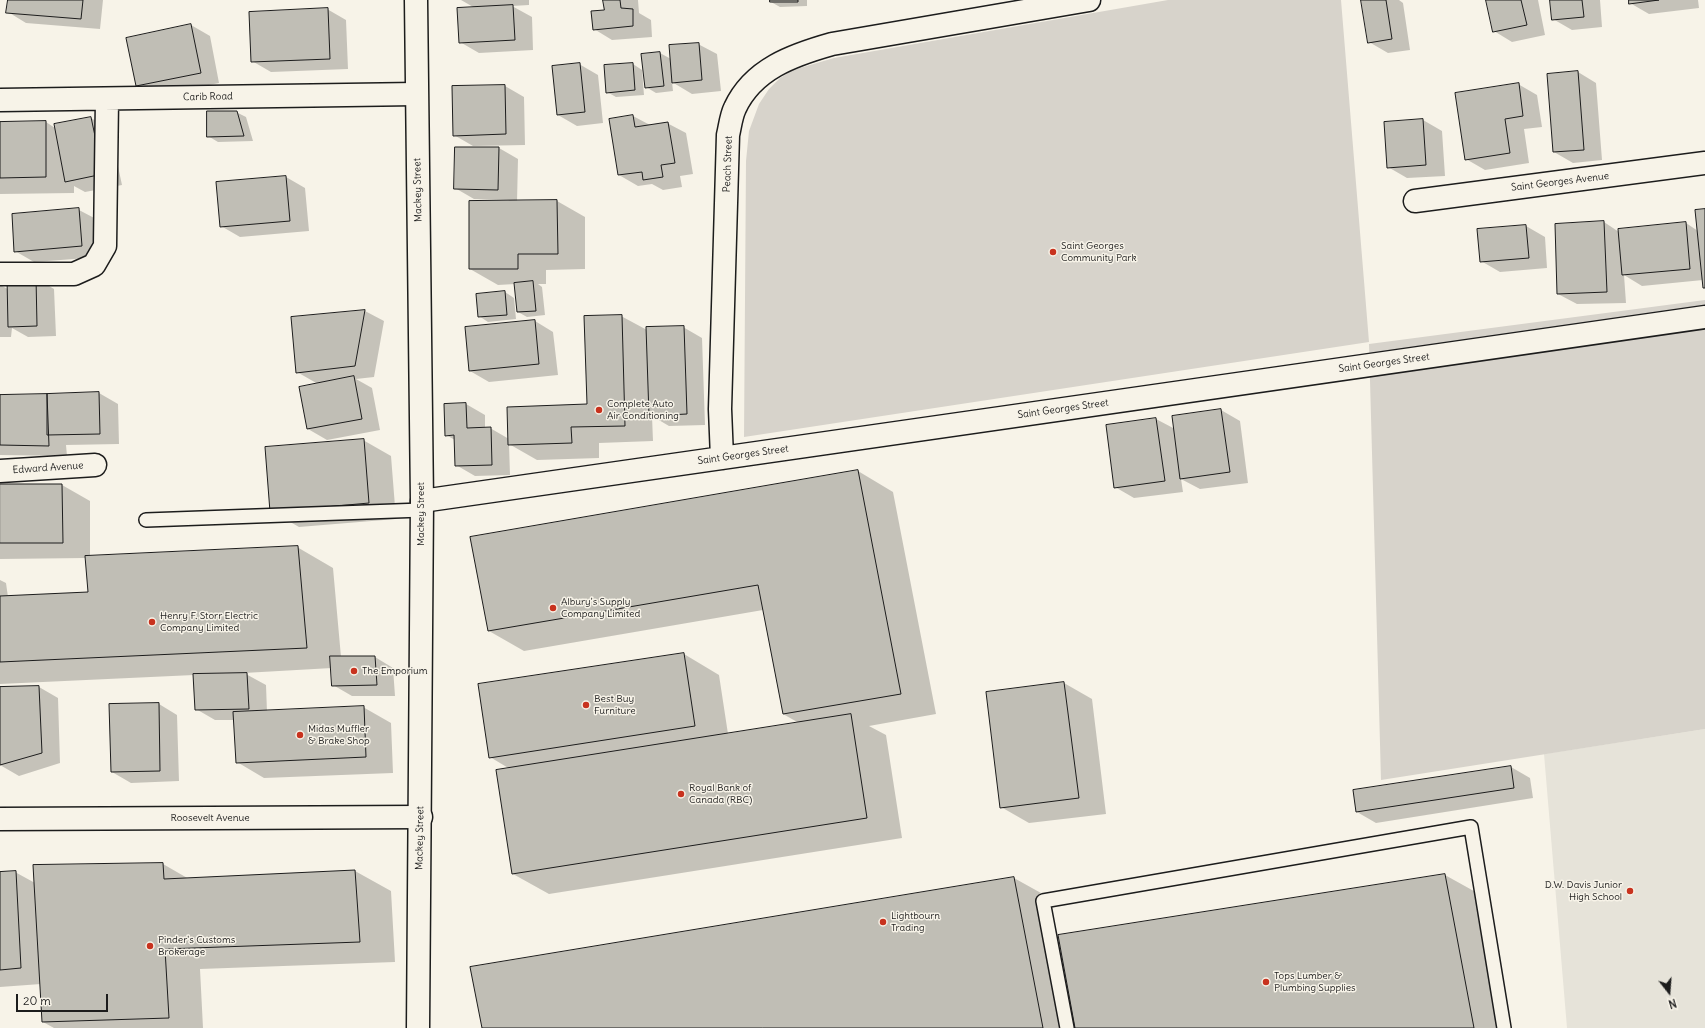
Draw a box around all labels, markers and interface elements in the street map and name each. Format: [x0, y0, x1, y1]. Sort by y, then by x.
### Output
street label: Carib Road [183, 91, 233, 103]
street label: Peach Street [721, 136, 735, 192]
street label: Mackey Street [411, 158, 425, 222]
street label: Saint Georges Avenue [1510, 170, 1610, 194]
place label: Saint Georges Community Park [1061, 240, 1137, 264]
marker: Saint Georges Community Park [1048, 247, 1058, 257]
street label: Saint Georges Street [1338, 351, 1430, 375]
street label: Saint Georges Street [1017, 397, 1109, 421]
place label: Complete Auto Air Conditioning [607, 398, 679, 422]
marker: Complete Auto Air Conditioning [594, 405, 604, 415]
street label: Saint Georges Street [697, 443, 789, 467]
street label: Edward Avenue [12, 460, 84, 476]
street label: Mackey Street [415, 482, 427, 546]
place label: Albury's Supply Company Limited [561, 596, 640, 620]
marker: Albury's Supply Company Limited [548, 603, 558, 613]
place label: Henry F. Storr Electric Company Limited [160, 610, 258, 634]
marker: Henry F. Storr Electric Company Limited [147, 617, 157, 627]
place label: The Emporium [362, 665, 428, 677]
marker: The Emporium [349, 666, 359, 676]
place label: Best Buy Furniture [594, 693, 636, 716]
marker: Best Buy Furniture [581, 700, 591, 710]
place label: Midas Muffler & Brake Shop [308, 723, 370, 746]
marker: Midas Muffler & Brake Shop [295, 730, 305, 740]
place label: Royal Bank of Canada (RBC) [689, 782, 752, 806]
marker: Royal Bank of Canada (RBC) [676, 789, 686, 799]
street label: Mackey Street [413, 806, 427, 870]
street label: Roosevelt Avenue [170, 812, 250, 824]
place label: D.W. Davis Junior High School [1545, 879, 1622, 902]
marker: D.W. Davis Junior High School [1625, 886, 1635, 896]
place label: Lightbourn Trading [891, 910, 940, 934]
marker: Lightbourn Trading [878, 917, 888, 927]
place label: Pinder's Customs Brokerage [158, 934, 235, 958]
marker: Pinder's Customs Brokerage [145, 941, 155, 951]
place label: Tops Lumber & Plumbing Supplies [1274, 970, 1356, 994]
north arrow [1649, 972, 1689, 1012]
marker: Tops Lumber & Plumbing Supplies [1261, 977, 1271, 987]
scale bar [18, 986, 110, 1012]
text: 20 m [23, 993, 51, 1008]
text: N [1667, 996, 1678, 1011]

